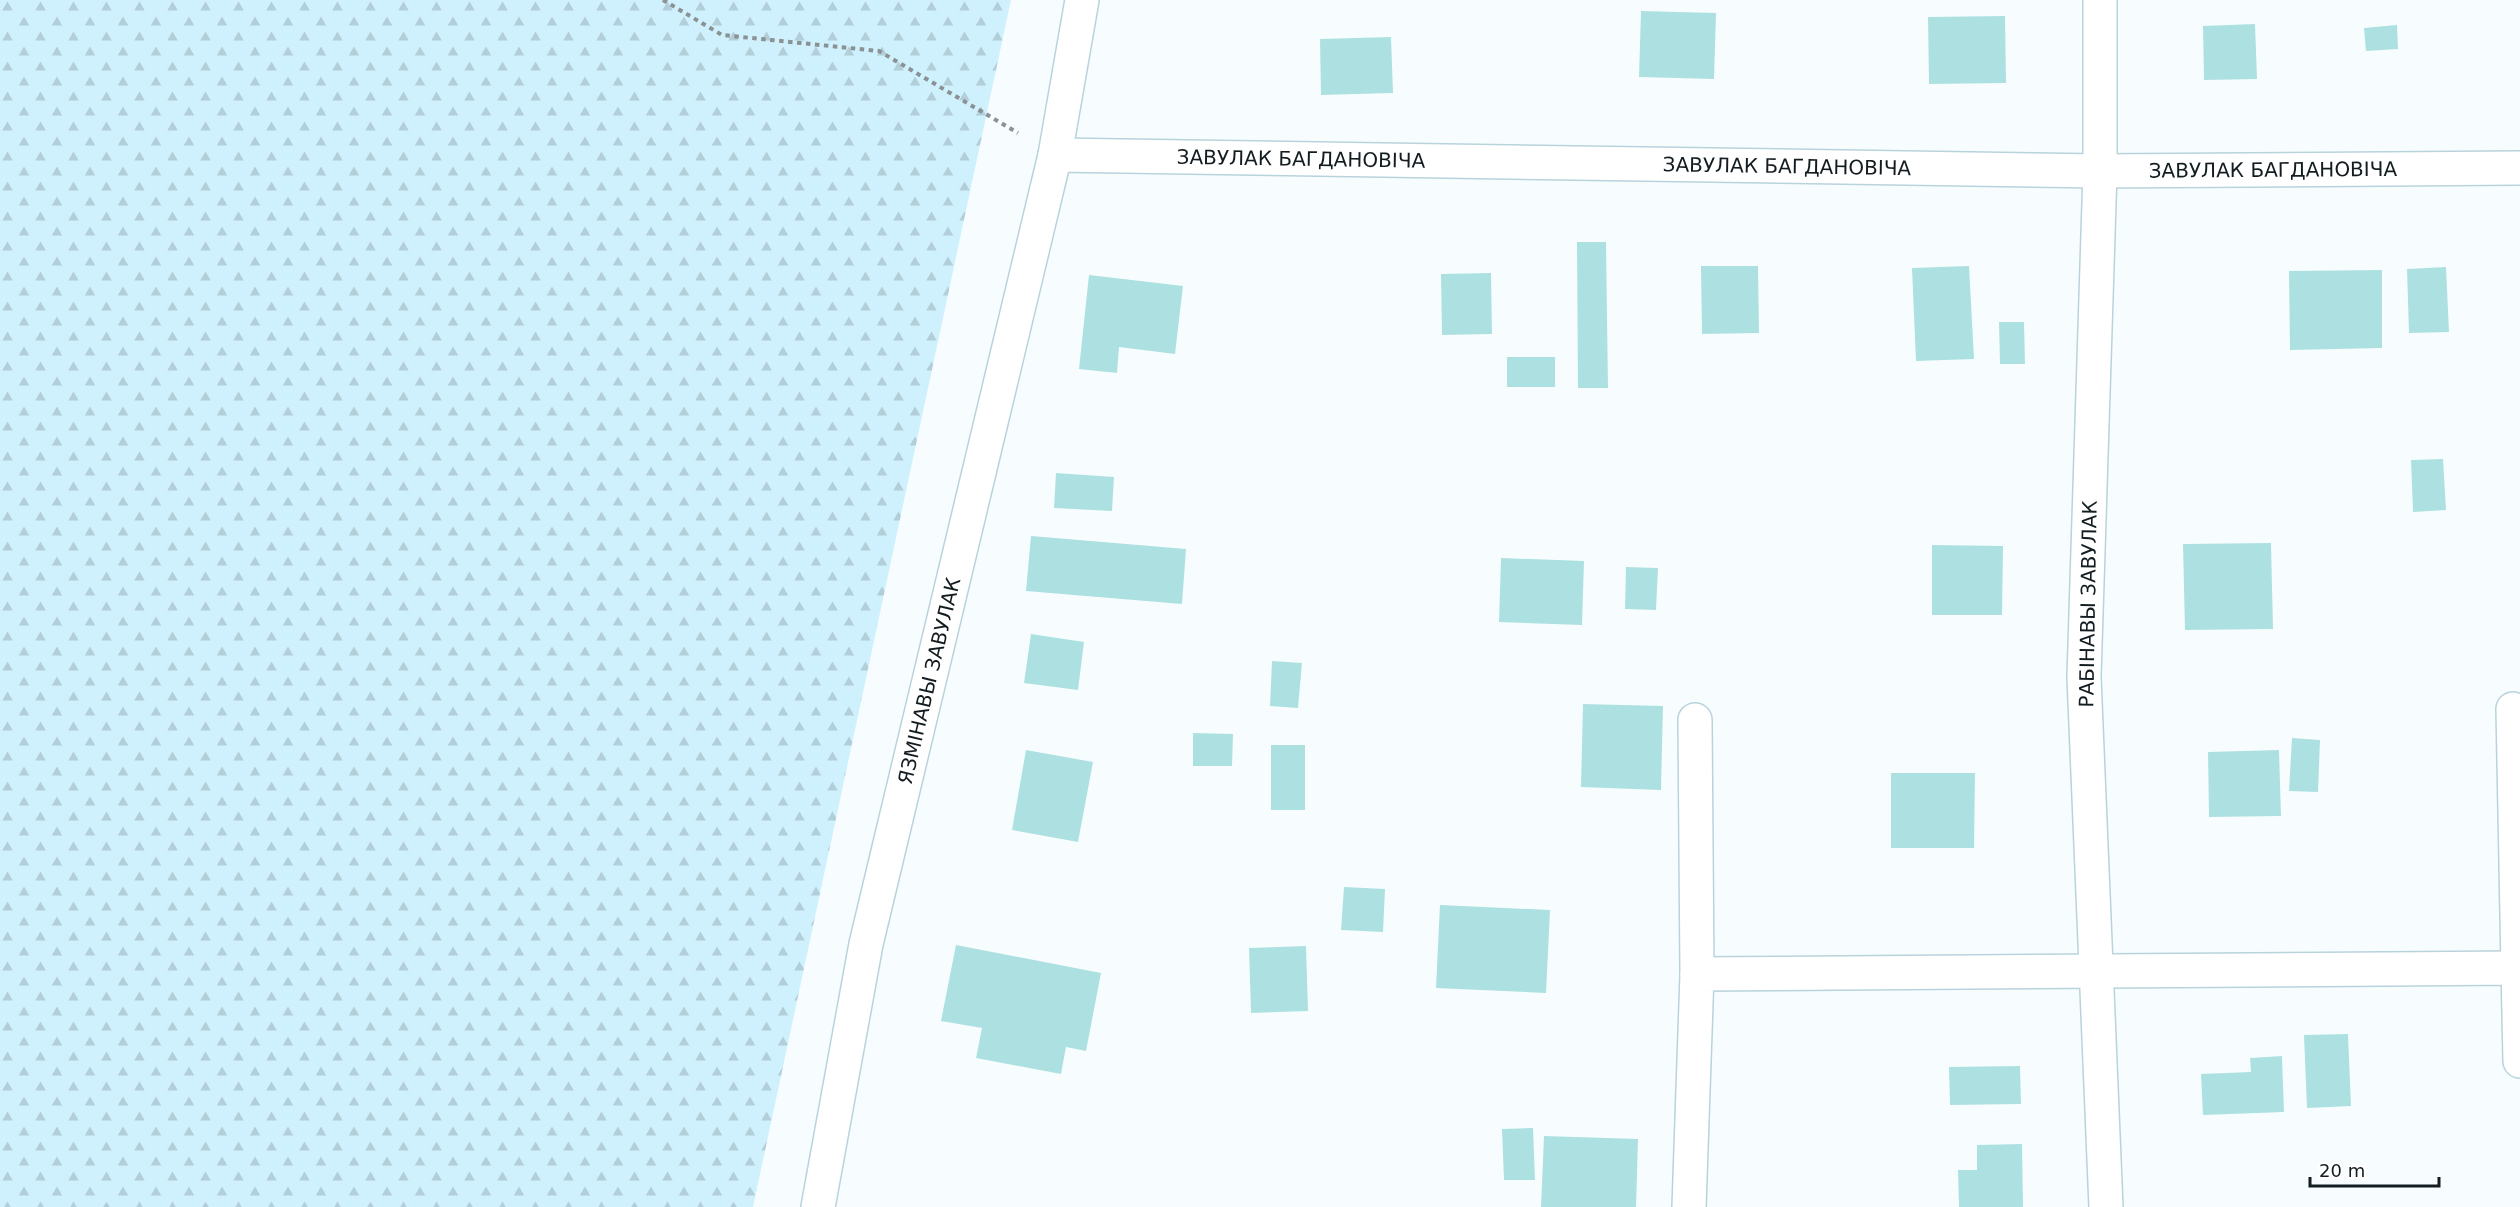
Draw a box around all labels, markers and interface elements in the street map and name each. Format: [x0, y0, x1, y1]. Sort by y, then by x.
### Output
street label: ЗАВУЛАК БАГДАНОВІЧА [1177, 145, 1426, 173]
street label: ЗАВУЛАК БАГДАНОВІЧА [1662, 152, 1912, 180]
street label: ЗАВУЛАК БАГДАНОВІЧА [2149, 157, 2398, 183]
street label: РАБІНАВЫ ЗАВУЛАК [2074, 500, 2102, 708]
street label: ЯЗМІНАВЫ ЗАВУЛАК [893, 575, 965, 787]
scale bar [2310, 1150, 2439, 1188]
text: 20 m [2319, 1160, 2365, 1181]

